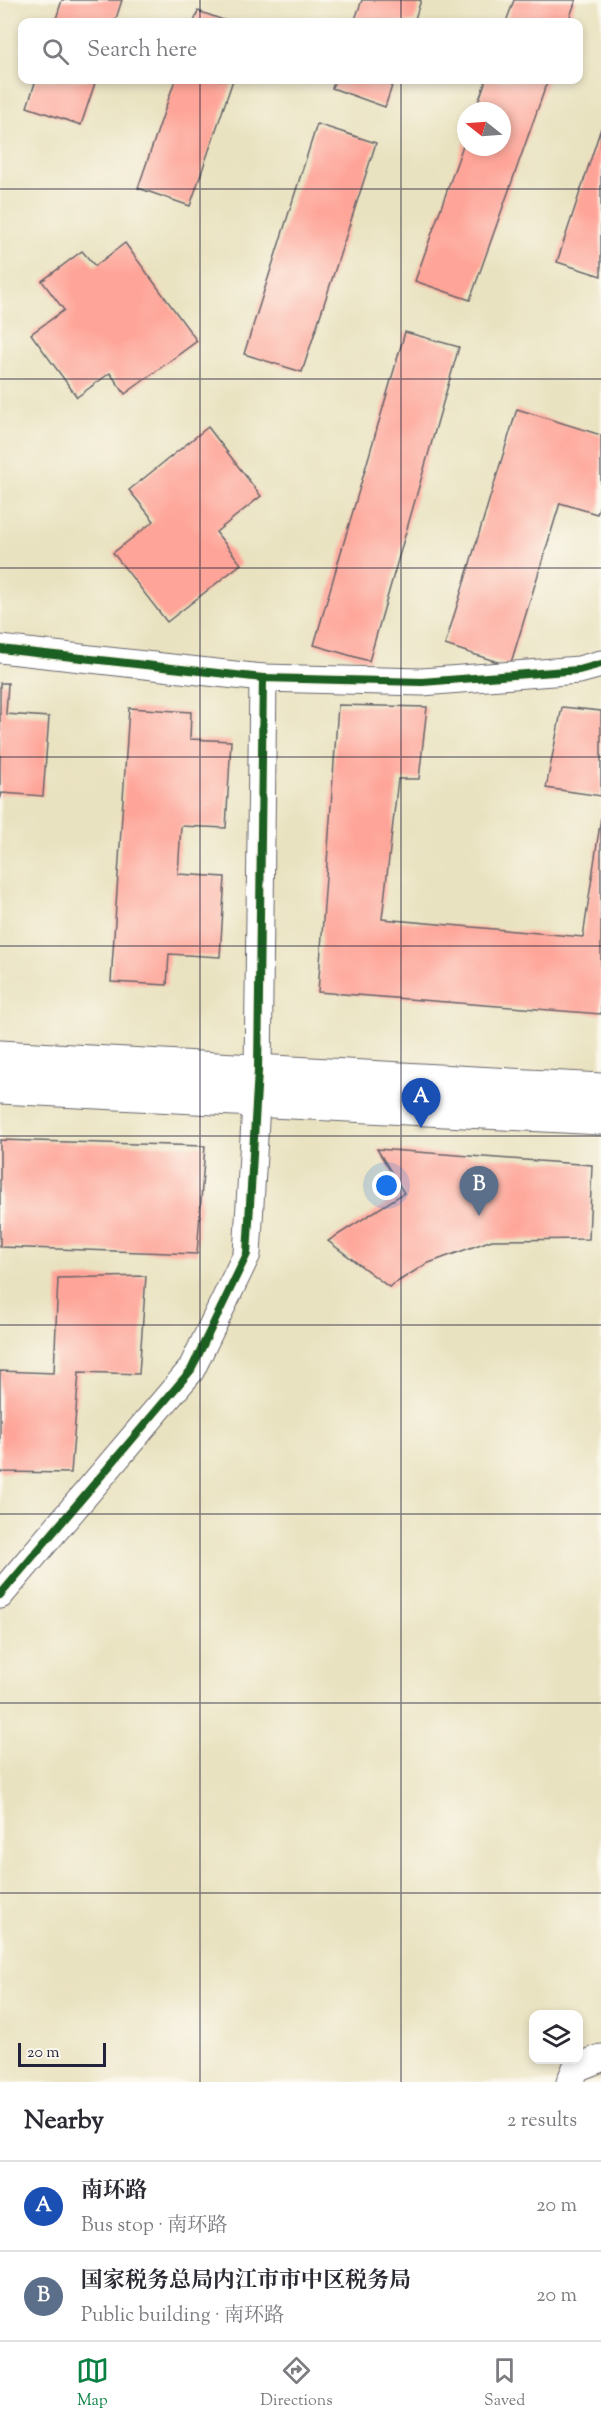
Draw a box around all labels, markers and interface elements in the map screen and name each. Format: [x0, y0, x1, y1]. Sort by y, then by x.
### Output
search box [18, 18, 583, 84]
icon: search [39, 35, 72, 68]
text: Search here [87, 35, 197, 67]
north arrow [457, 102, 511, 156]
pin: A [402, 1078, 440, 1128]
pin: B [460, 1166, 498, 1216]
your location [372, 1171, 401, 1200]
map controls [529, 2010, 583, 2064]
button: layers [529, 2010, 583, 2064]
scale bar [18, 2040, 106, 2068]
text: 20 m [27, 2042, 60, 2065]
text: Nearby [24, 2103, 104, 2140]
text: 2 results [507, 2107, 577, 2136]
text: 南环路 [81, 2176, 147, 2208]
text: A [35, 2192, 52, 2221]
text: 20 m [536, 2192, 577, 2221]
text: Bus stop · 南环路 [81, 2212, 227, 2241]
text: 国家税务总局内江市市中区税务局 [81, 2266, 411, 2298]
text: B [37, 2282, 50, 2311]
text: 20 m [536, 2282, 577, 2311]
text: Public building · 南环路 [81, 2302, 284, 2331]
tab: Map [76, 2354, 109, 2413]
tab: Directions [260, 2354, 333, 2413]
tab: Saved [484, 2354, 525, 2413]

